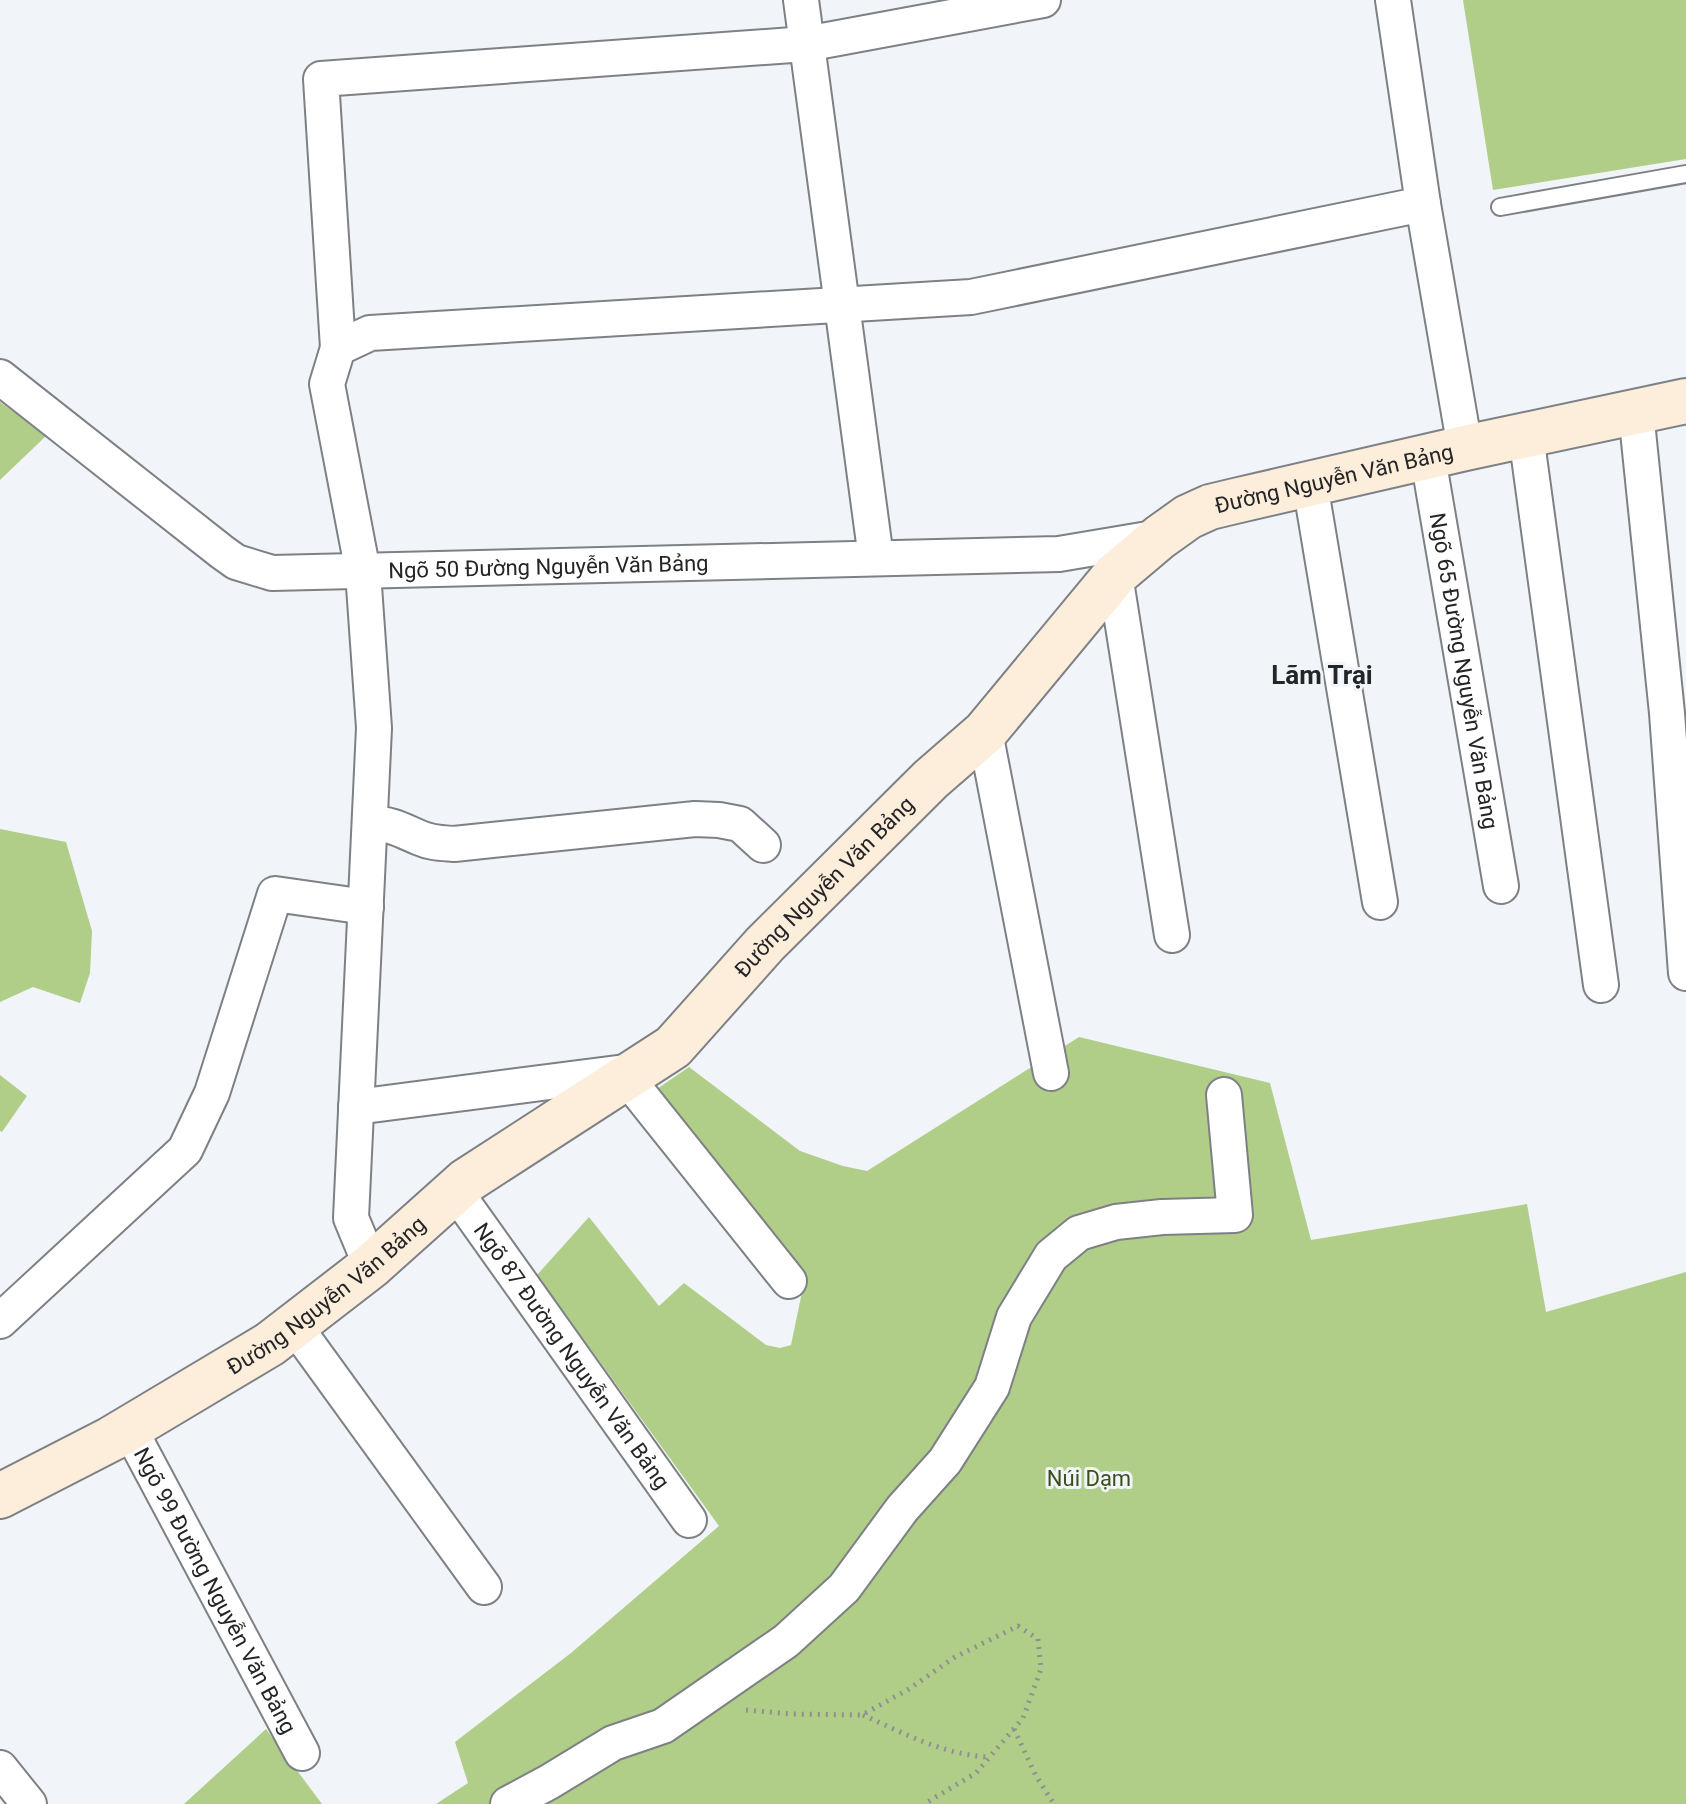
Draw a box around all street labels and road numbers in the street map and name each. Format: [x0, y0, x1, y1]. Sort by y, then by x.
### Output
street label: Đường Nguyễn Văn Bảng [1212, 439, 1456, 518]
street label: Ngõ 65 Đường Nguyễn Văn Bảng [1425, 511, 1503, 831]
street label: Ngõ 50 Đường Nguyễn Văn Bảng [388, 550, 709, 583]
street label: Đường Nguyễn Văn Bảng [730, 791, 919, 982]
street label: Đường Nguyễn Văn Bảng [223, 1211, 431, 1380]
street label: Ngõ 87 Đường Nguyễn Văn Bảng [469, 1218, 675, 1494]
street label: Ngõ 99 Đường Nguyễn Văn Bảng [129, 1443, 301, 1738]

